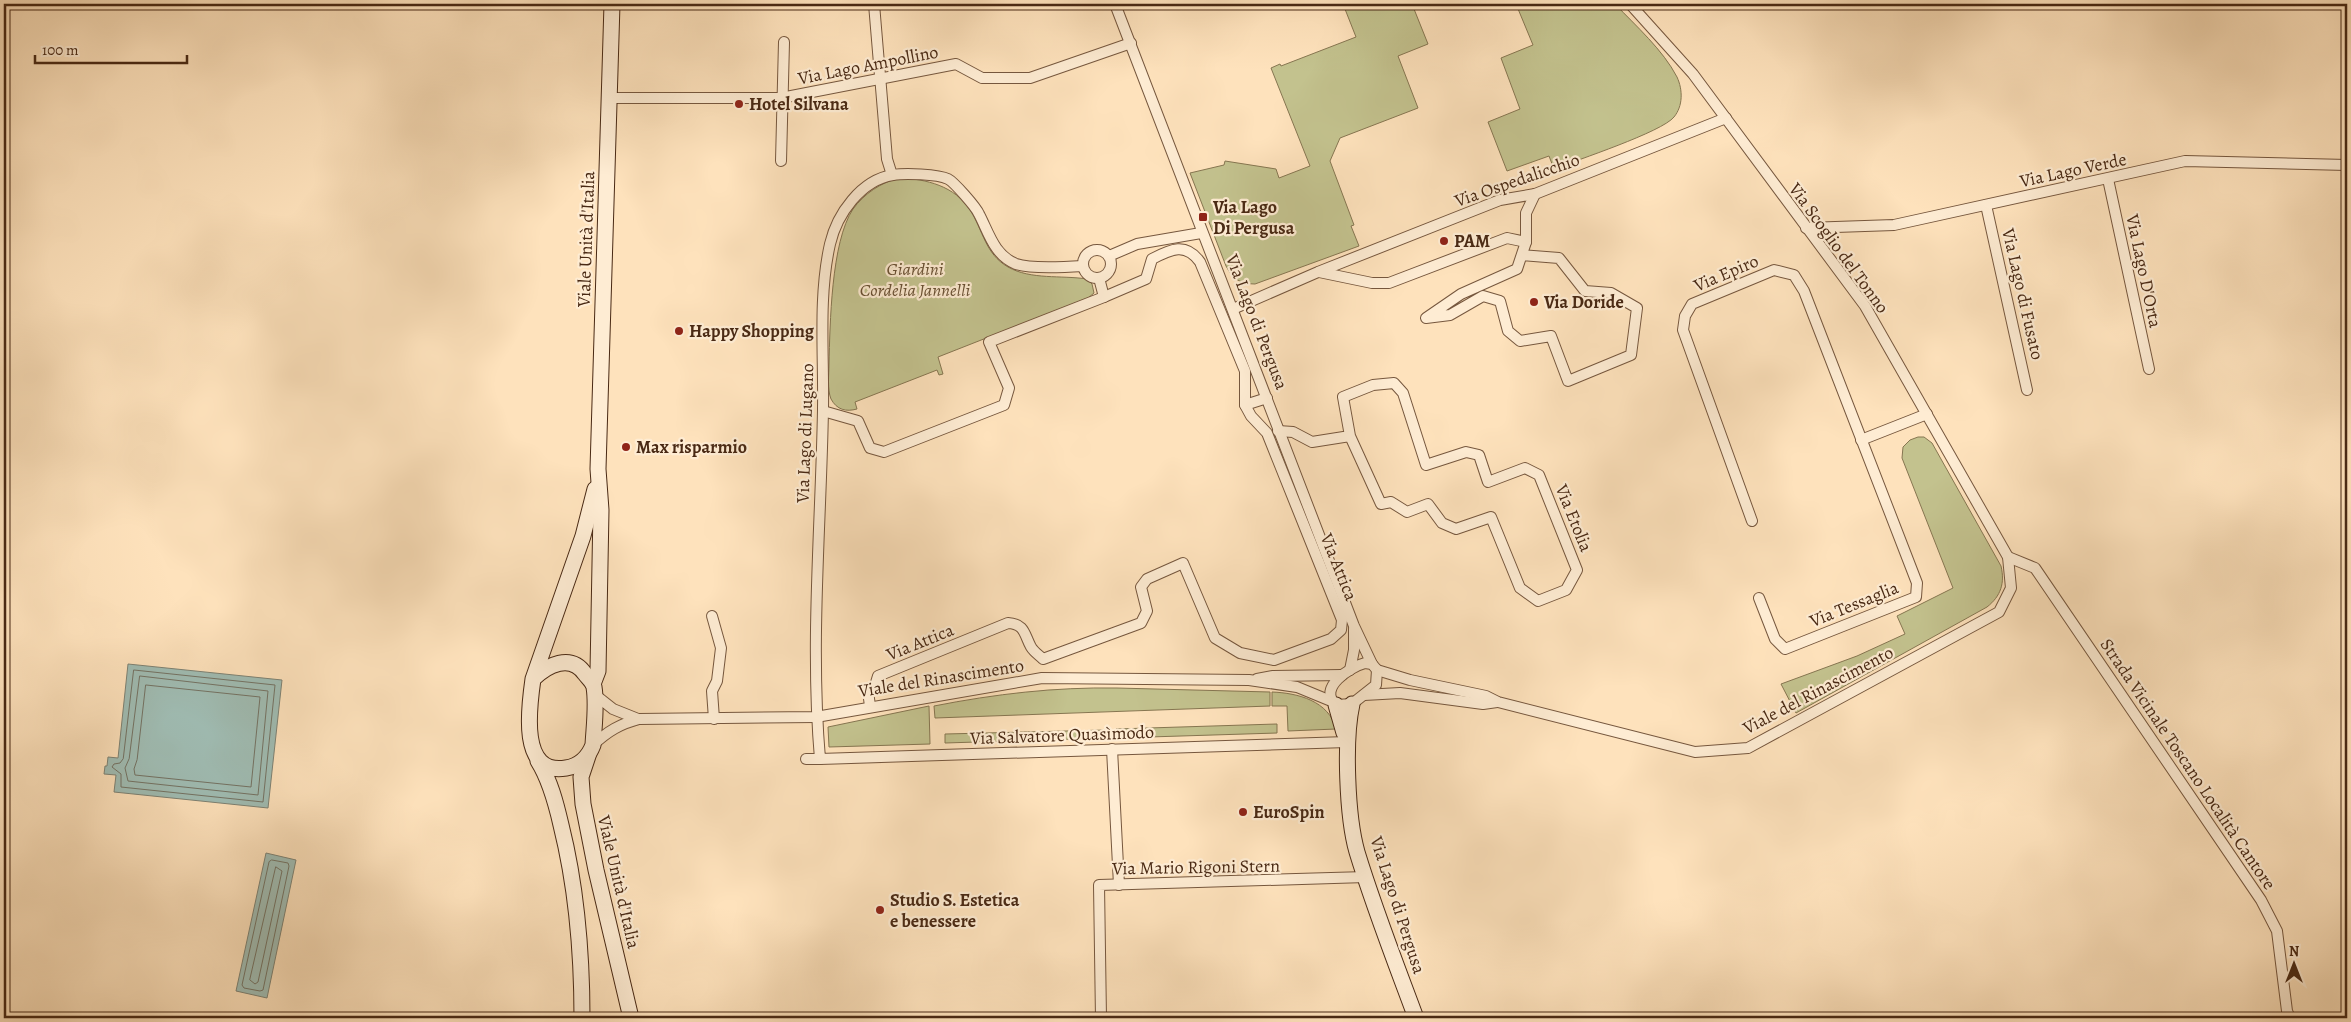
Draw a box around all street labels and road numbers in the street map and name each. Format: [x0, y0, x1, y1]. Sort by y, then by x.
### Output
street label: Via Lago Ampollino [795, 40, 940, 91]
street label: Via Ospedalicchio [1450, 147, 1583, 213]
street label: Via Lago Verde [2016, 147, 2129, 193]
street label: Viale Unità d'Italia [572, 170, 600, 308]
street label: Via Scoglio del Tonno [1783, 177, 1895, 318]
street label: Via Lago D'Orta [2120, 211, 2168, 330]
street label: Via Lago di Fusato [1996, 225, 2050, 362]
street label: Via Epiro [1689, 249, 1762, 298]
street label: Via Lago di Pergusa [1220, 250, 1294, 394]
street label: Via Lago di Lugano [791, 363, 819, 504]
street label: Via Etolia [1549, 480, 1599, 556]
street label: Via Attica [1314, 529, 1364, 605]
street label: Via Tessaglia [1805, 575, 1903, 633]
street label: Via Attica [882, 617, 958, 667]
street label: Strada Vicinale Toscano Località Cantore [2095, 634, 2281, 894]
street label: Viale del Rinascimento [1738, 640, 1898, 740]
street label: Viale del Rinascimento [856, 653, 1026, 703]
street label: Via Salvatore Quasìmodo [969, 720, 1154, 750]
street label: Viale Unità d'Italia [592, 812, 646, 952]
street label: Via Lago di Pergusa [1364, 832, 1432, 977]
street label: Via Mario Rigoni Stern [1111, 854, 1280, 880]

